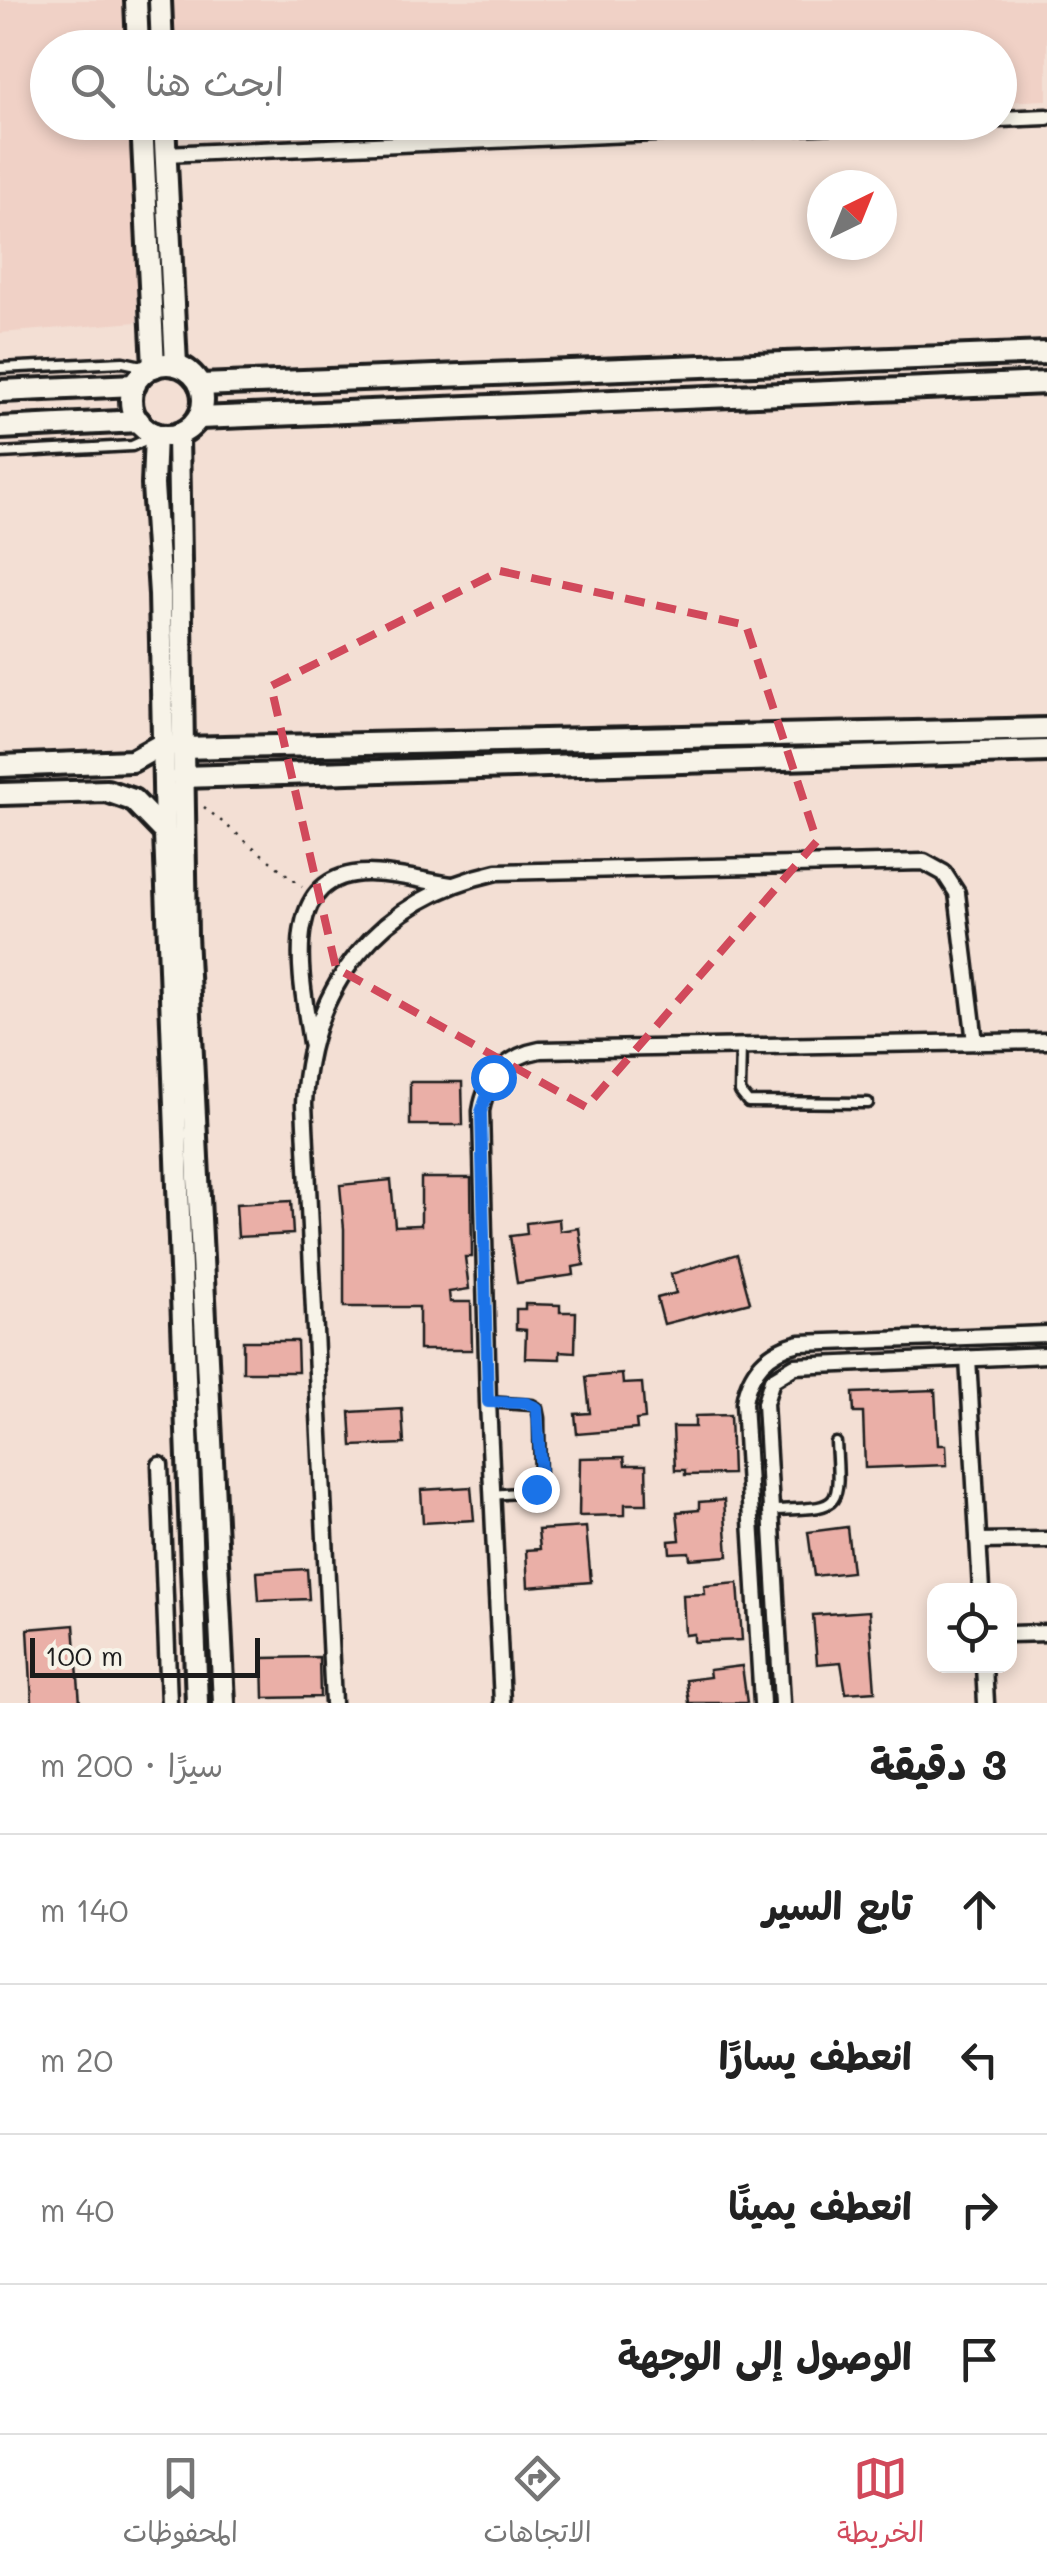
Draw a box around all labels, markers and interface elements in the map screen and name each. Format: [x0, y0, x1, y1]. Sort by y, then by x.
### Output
search box [30, 30, 1017, 140]
text: ابحث هنا [145, 56, 284, 106]
icon: search [65, 58, 120, 113]
north arrow [807, 170, 897, 260]
route start [471, 1055, 517, 1101]
route end [514, 1467, 560, 1513]
map controls [927, 1583, 1017, 1673]
button: locate [927, 1583, 1017, 1673]
scale bar [30, 1633, 260, 1678]
text: 100 m [45, 1637, 123, 1673]
text: 3 دقيقة [870, 1736, 1007, 1791]
text: سيرًا · 200 m [40, 1743, 223, 1785]
text: تابع السير [763, 1880, 912, 1930]
icon: ahead [952, 1882, 1007, 1937]
text: 140 m [40, 1888, 129, 1930]
text: انعطف يسارًا [719, 2030, 912, 2080]
icon: left [952, 2032, 1007, 2087]
text: 20 m [40, 2038, 113, 2080]
text: انعطف يمينًا [729, 2180, 912, 2230]
icon: right [952, 2182, 1007, 2237]
text: 40 m [40, 2188, 114, 2230]
text: الوصول إلى الوجهة [617, 2330, 912, 2380]
icon: arrive [952, 2332, 1007, 2387]
tab: المحفوظات [123, 2451, 238, 2557]
tab: الاتجاهات [483, 2451, 592, 2557]
tab: الخريطة [837, 2451, 924, 2557]

